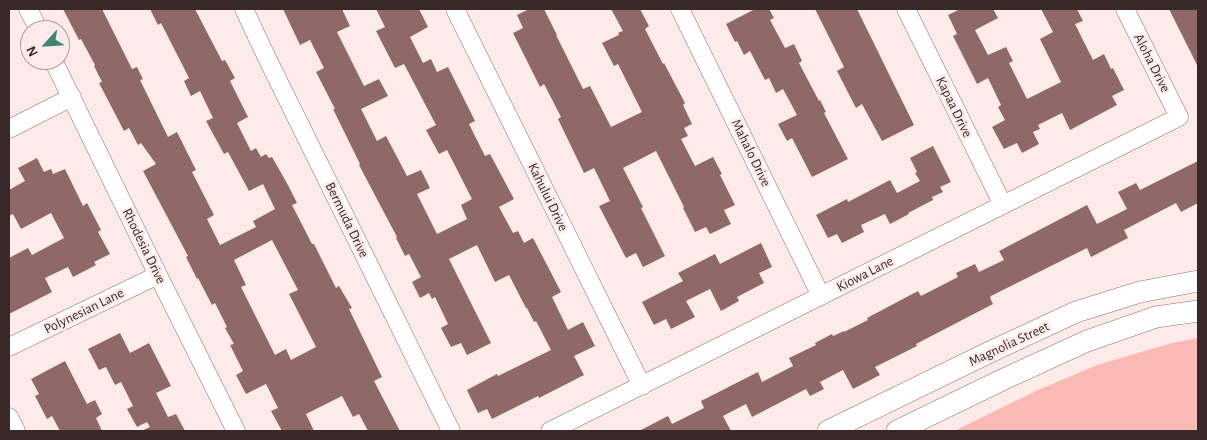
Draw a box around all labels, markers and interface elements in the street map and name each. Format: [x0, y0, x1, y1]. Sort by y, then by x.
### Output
north arrow [20, 20, 70, 70]
street label: Aloha Drive [1130, 31, 1174, 95]
text: N [24, 44, 41, 59]
street label: Kapaa Drive [932, 74, 976, 140]
street label: Mahalo Drive [727, 117, 775, 189]
street label: Kahului Drive [524, 160, 572, 234]
street label: Bermuda Drive [322, 180, 372, 260]
street label: Rhodesia Drive [118, 205, 170, 287]
street label: Kiowa Lane [834, 253, 896, 295]
street label: Polynesian Lane [41, 284, 127, 338]
street label: Magnolia Street [966, 318, 1052, 370]

